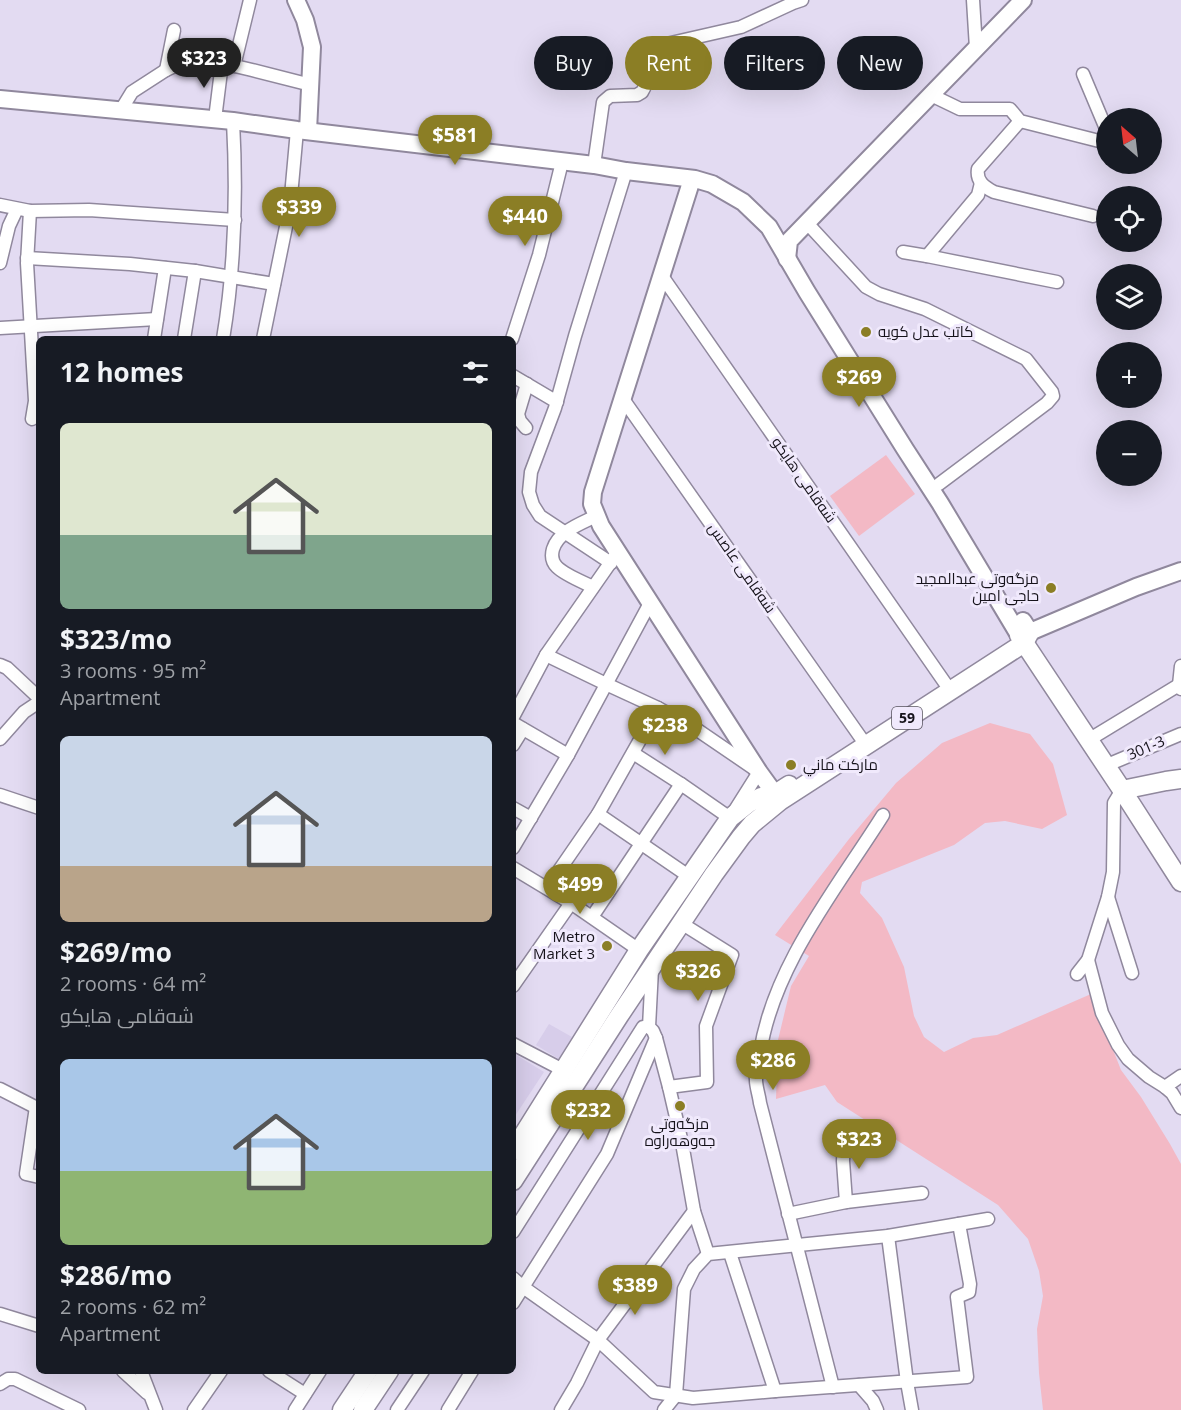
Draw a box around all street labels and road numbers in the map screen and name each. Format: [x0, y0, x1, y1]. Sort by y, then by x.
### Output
street label: شه‌قامی هایكو [767, 433, 842, 527]
street label: شه‌قامی عاصس [703, 518, 781, 617]
road number: 59 [892, 707, 922, 729]
street label: 301-3 [1124, 730, 1168, 764]

